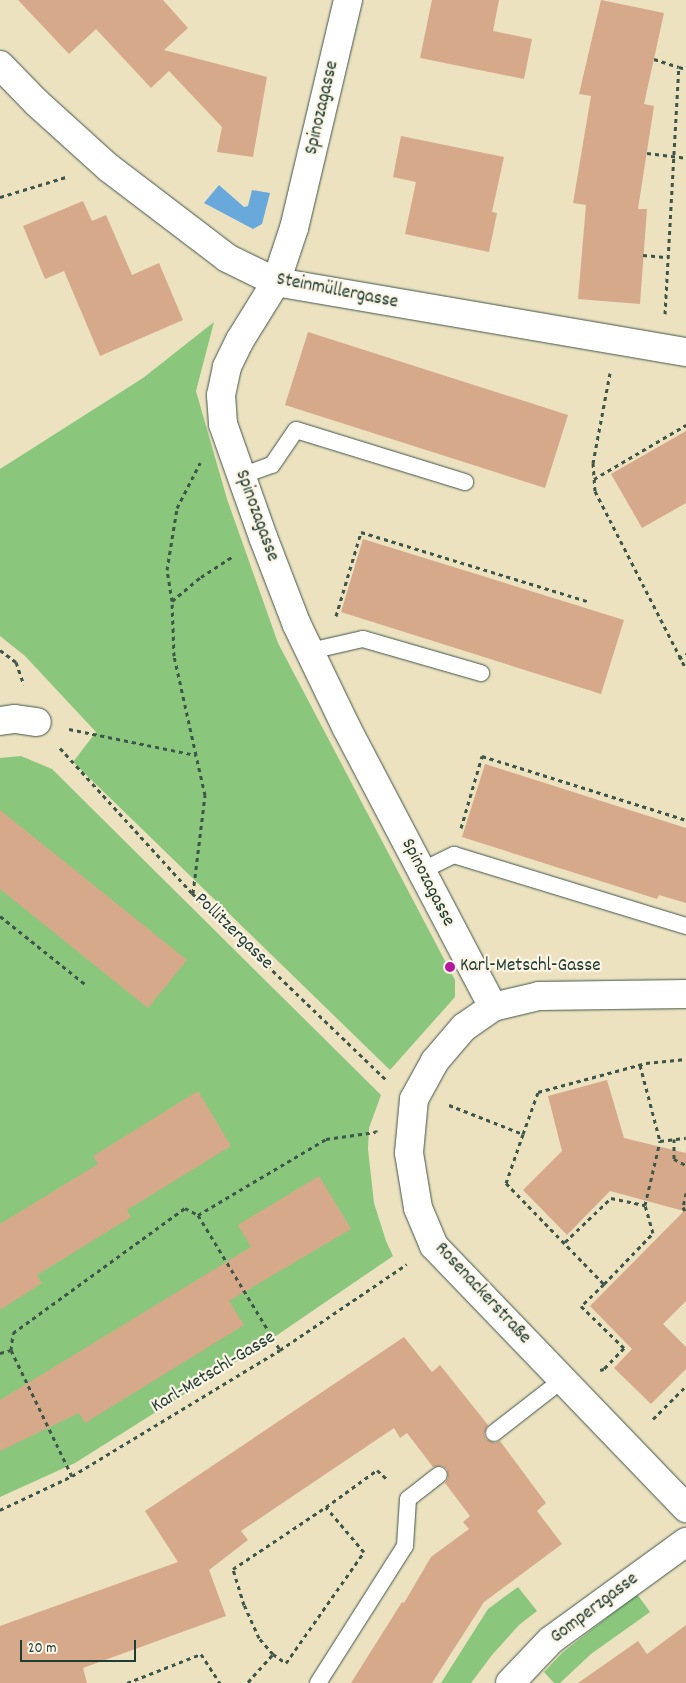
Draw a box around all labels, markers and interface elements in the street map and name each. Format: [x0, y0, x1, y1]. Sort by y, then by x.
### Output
street label: Spinozagasse [301, 59, 345, 157]
street label: Steinmüllergasse [274, 269, 400, 315]
street label: Spinozagasse [229, 467, 283, 565]
street label: Spinozagasse [395, 835, 459, 931]
street label: Pollitzergasse [189, 889, 277, 975]
place label: Karl-Metschl-Gasse [460, 956, 600, 978]
marker: Karl-Metschl-Gasse [444, 961, 456, 973]
street label: Rosenackerstraße [429, 1238, 535, 1350]
street label: Karl-Metschl-Gasse [148, 1327, 280, 1419]
street label: Gomperzgasse [547, 1569, 643, 1649]
scale bar [22, 1630, 139, 1662]
text: 20 m [28, 1638, 56, 1660]

